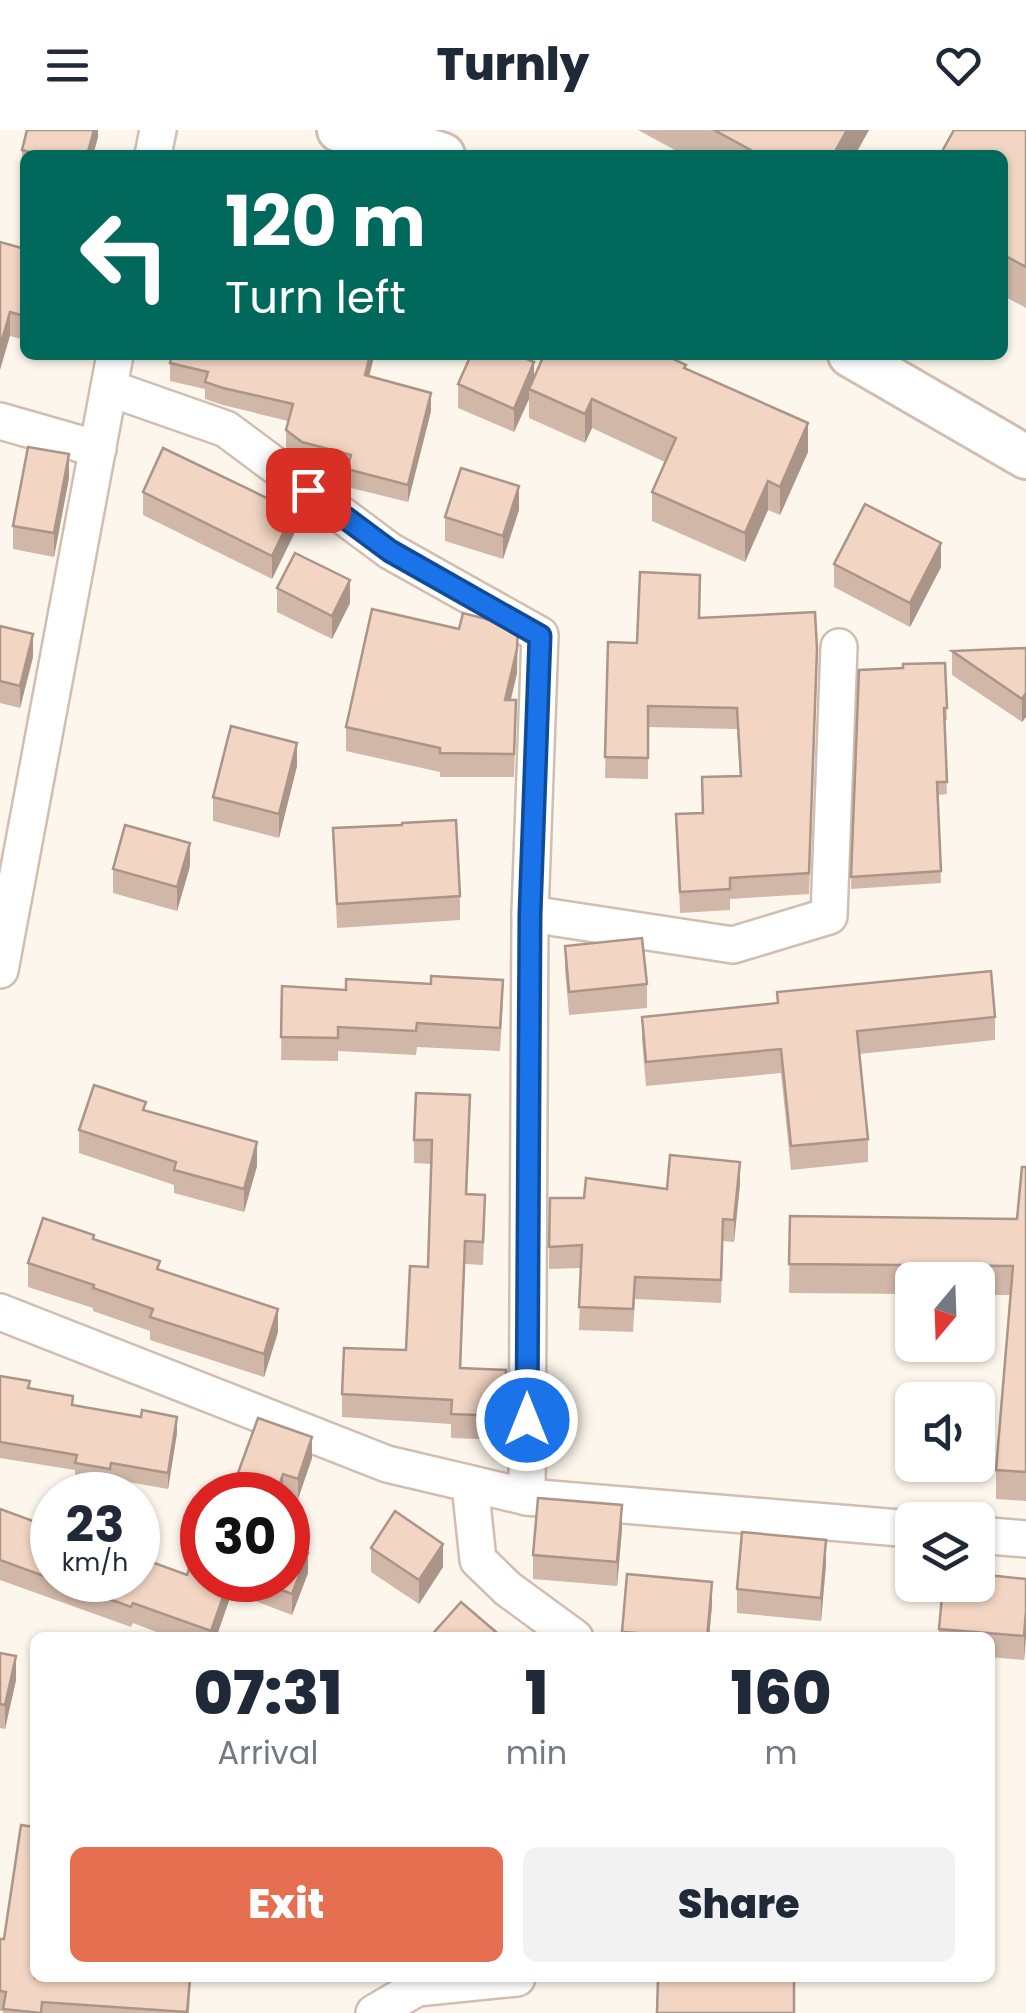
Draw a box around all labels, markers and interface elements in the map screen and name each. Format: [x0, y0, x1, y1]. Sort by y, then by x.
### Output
text: Turnly [437, 33, 589, 96]
icon: menu [40, 38, 95, 93]
icon: heart [931, 38, 986, 93]
text: 120 m [225, 172, 426, 271]
icon: left [60, 190, 190, 320]
text: Turn left [225, 266, 406, 329]
pin [266, 448, 351, 533]
icon: arrive [281, 463, 336, 518]
north arrow [895, 1262, 995, 1362]
map controls [895, 1262, 995, 1602]
position arrow [475, 1368, 579, 1472]
button: sound [895, 1382, 995, 1482]
speed limit sign: 30 [180, 1472, 310, 1602]
text: 23 [66, 1489, 124, 1560]
button: layers [895, 1502, 995, 1602]
text: km/h [62, 1545, 128, 1580]
text: 07:31 [194, 1651, 342, 1735]
text: 1 [525, 1651, 548, 1735]
text: 160 [731, 1651, 831, 1735]
text: Arrival [218, 1730, 318, 1775]
text: min [506, 1730, 567, 1775]
text: m [765, 1730, 798, 1775]
button: Exit [70, 1847, 503, 1962]
button: Share [523, 1847, 955, 1962]

